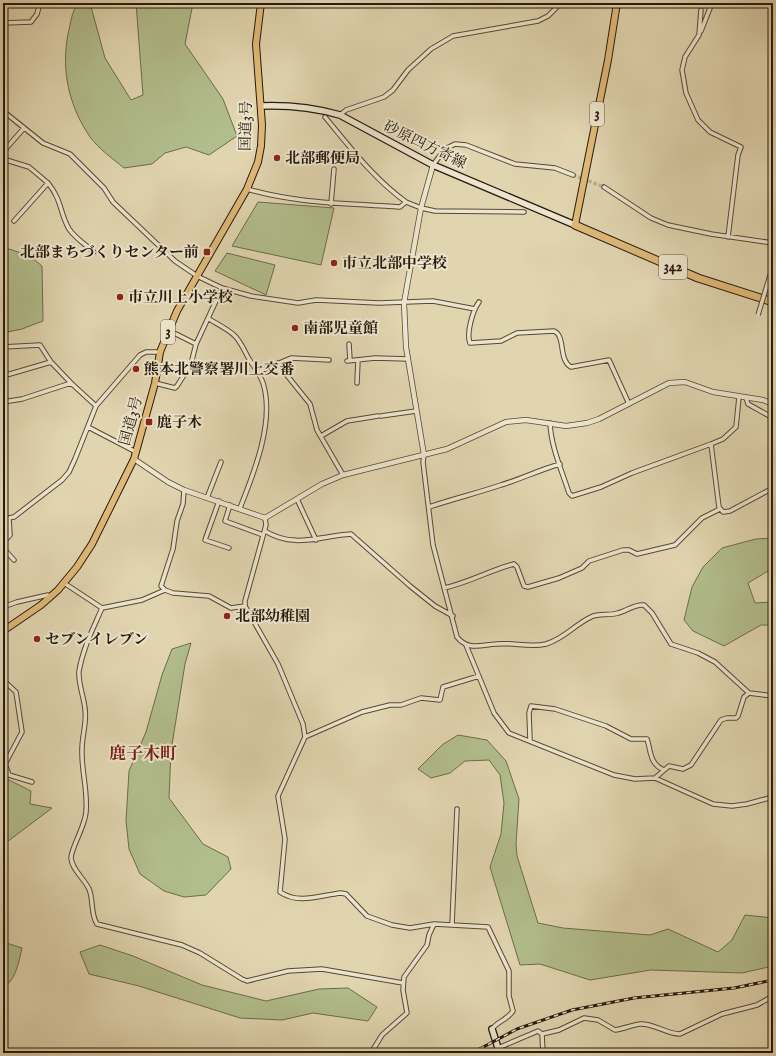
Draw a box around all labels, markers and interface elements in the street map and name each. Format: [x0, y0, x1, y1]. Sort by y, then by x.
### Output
street label: 国道3号 [236, 101, 256, 151]
road number: 3 [590, 102, 604, 126]
street label: 砂原四方寄線 [380, 117, 470, 173]
place label: 北部郵便局 [285, 149, 360, 168]
marker: 北部郵便局 [272, 153, 282, 163]
place label: 北部まちづくりセンター前 [20, 243, 199, 262]
marker: 北部まちづくりセンター前 [202, 247, 212, 257]
place label: 市立北部中学校 [342, 254, 447, 273]
road number: 342 [659, 255, 687, 279]
marker: 市立北部中学校 [329, 258, 339, 268]
place label: 市立川上小学校 [128, 288, 233, 307]
marker: 市立川上小学校 [115, 292, 125, 302]
place label: 南部児童館 [303, 319, 378, 338]
road number: 3 [161, 320, 175, 344]
marker: 南部児童館 [290, 323, 300, 333]
place label: 熊本北警察署川上交番 [144, 360, 295, 379]
marker: 熊本北警察署川上交番 [131, 364, 141, 374]
street label: 国道3号 [115, 394, 147, 448]
place label: 鹿子木 [157, 413, 202, 432]
marker: 鹿子木 [144, 417, 154, 427]
place label: 北部幼稚園 [235, 607, 310, 626]
marker: 北部幼稚園 [222, 611, 232, 621]
place label: セブンイレブン [45, 630, 148, 649]
marker: セブンイレブン [32, 634, 42, 644]
district label: 鹿子木町 [109, 744, 177, 765]

